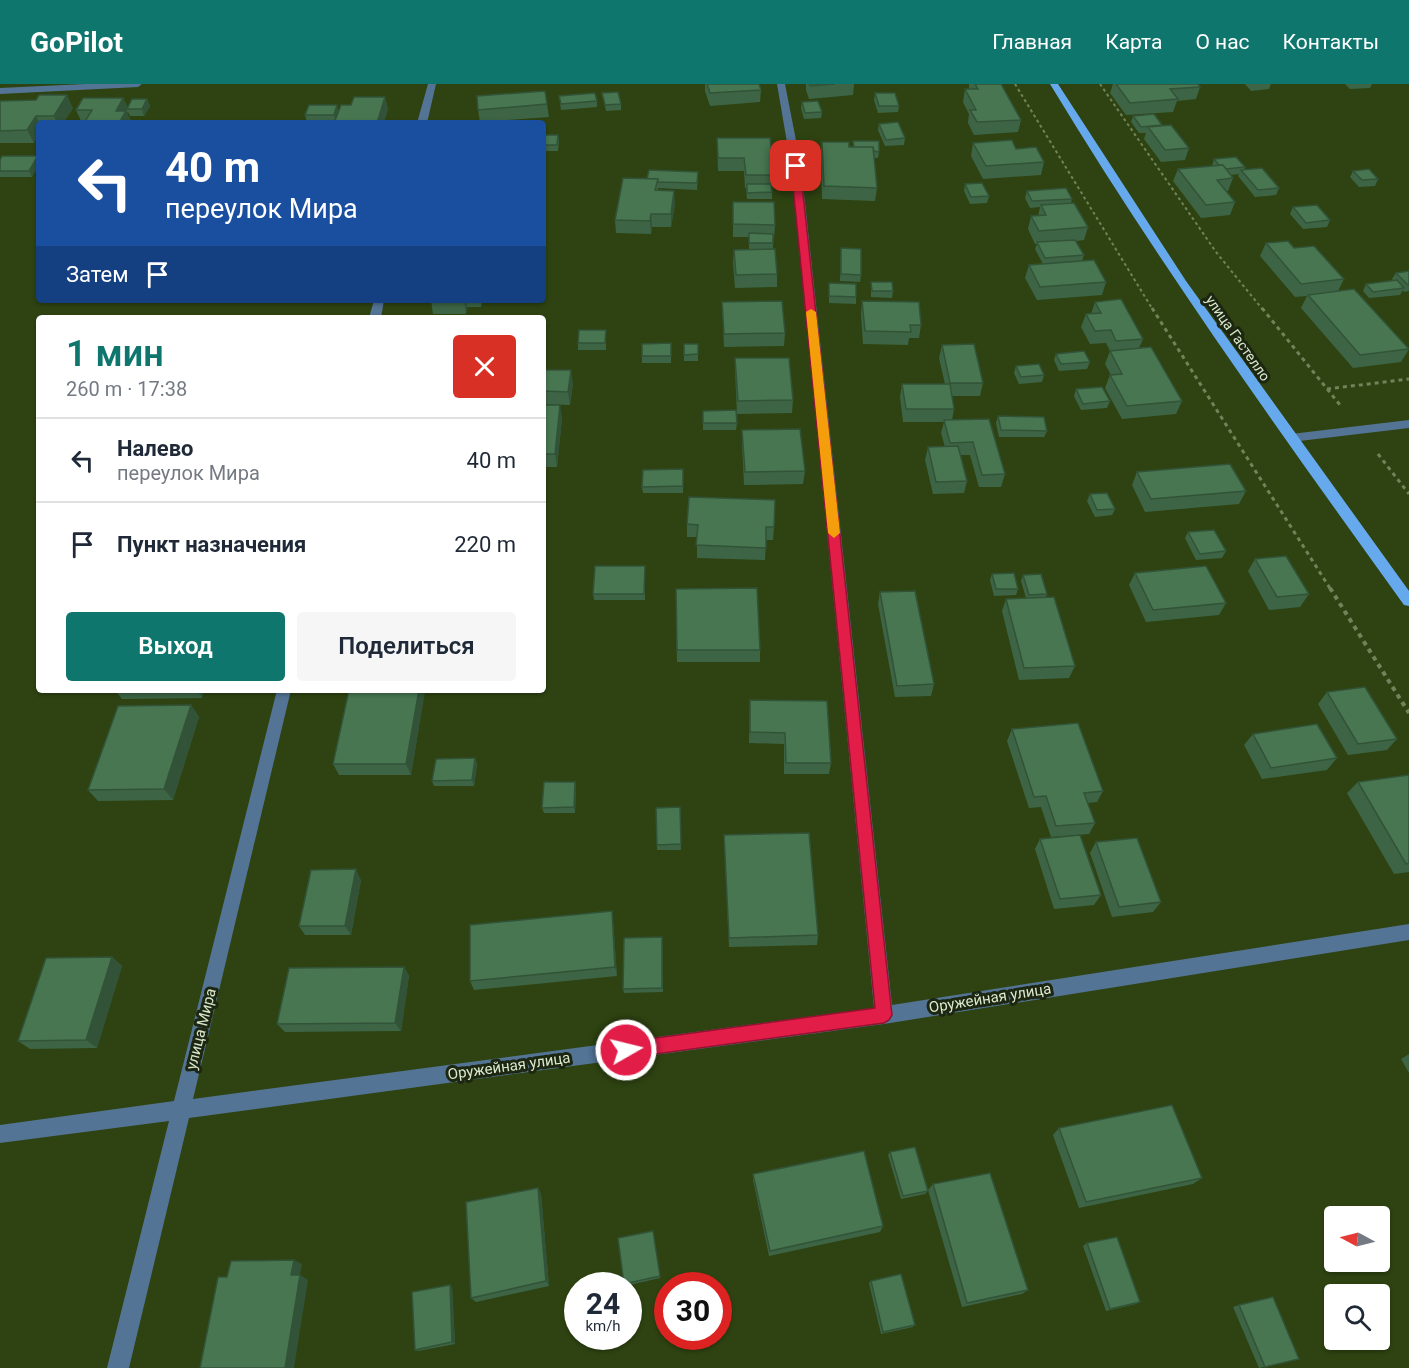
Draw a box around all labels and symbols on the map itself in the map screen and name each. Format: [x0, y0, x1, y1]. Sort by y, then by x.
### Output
pin [770, 140, 821, 191]
street label: улица Гастелло [1202, 292, 1274, 384]
street label: Оружейная улица [928, 979, 1052, 1017]
street label: улица Мира [182, 986, 220, 1072]
position arrow [594, 1018, 658, 1082]
street label: Оружейная улица [447, 1048, 571, 1084]
north arrow [1324, 1206, 1390, 1272]
speed limit sign: 30 [654, 1272, 732, 1350]

